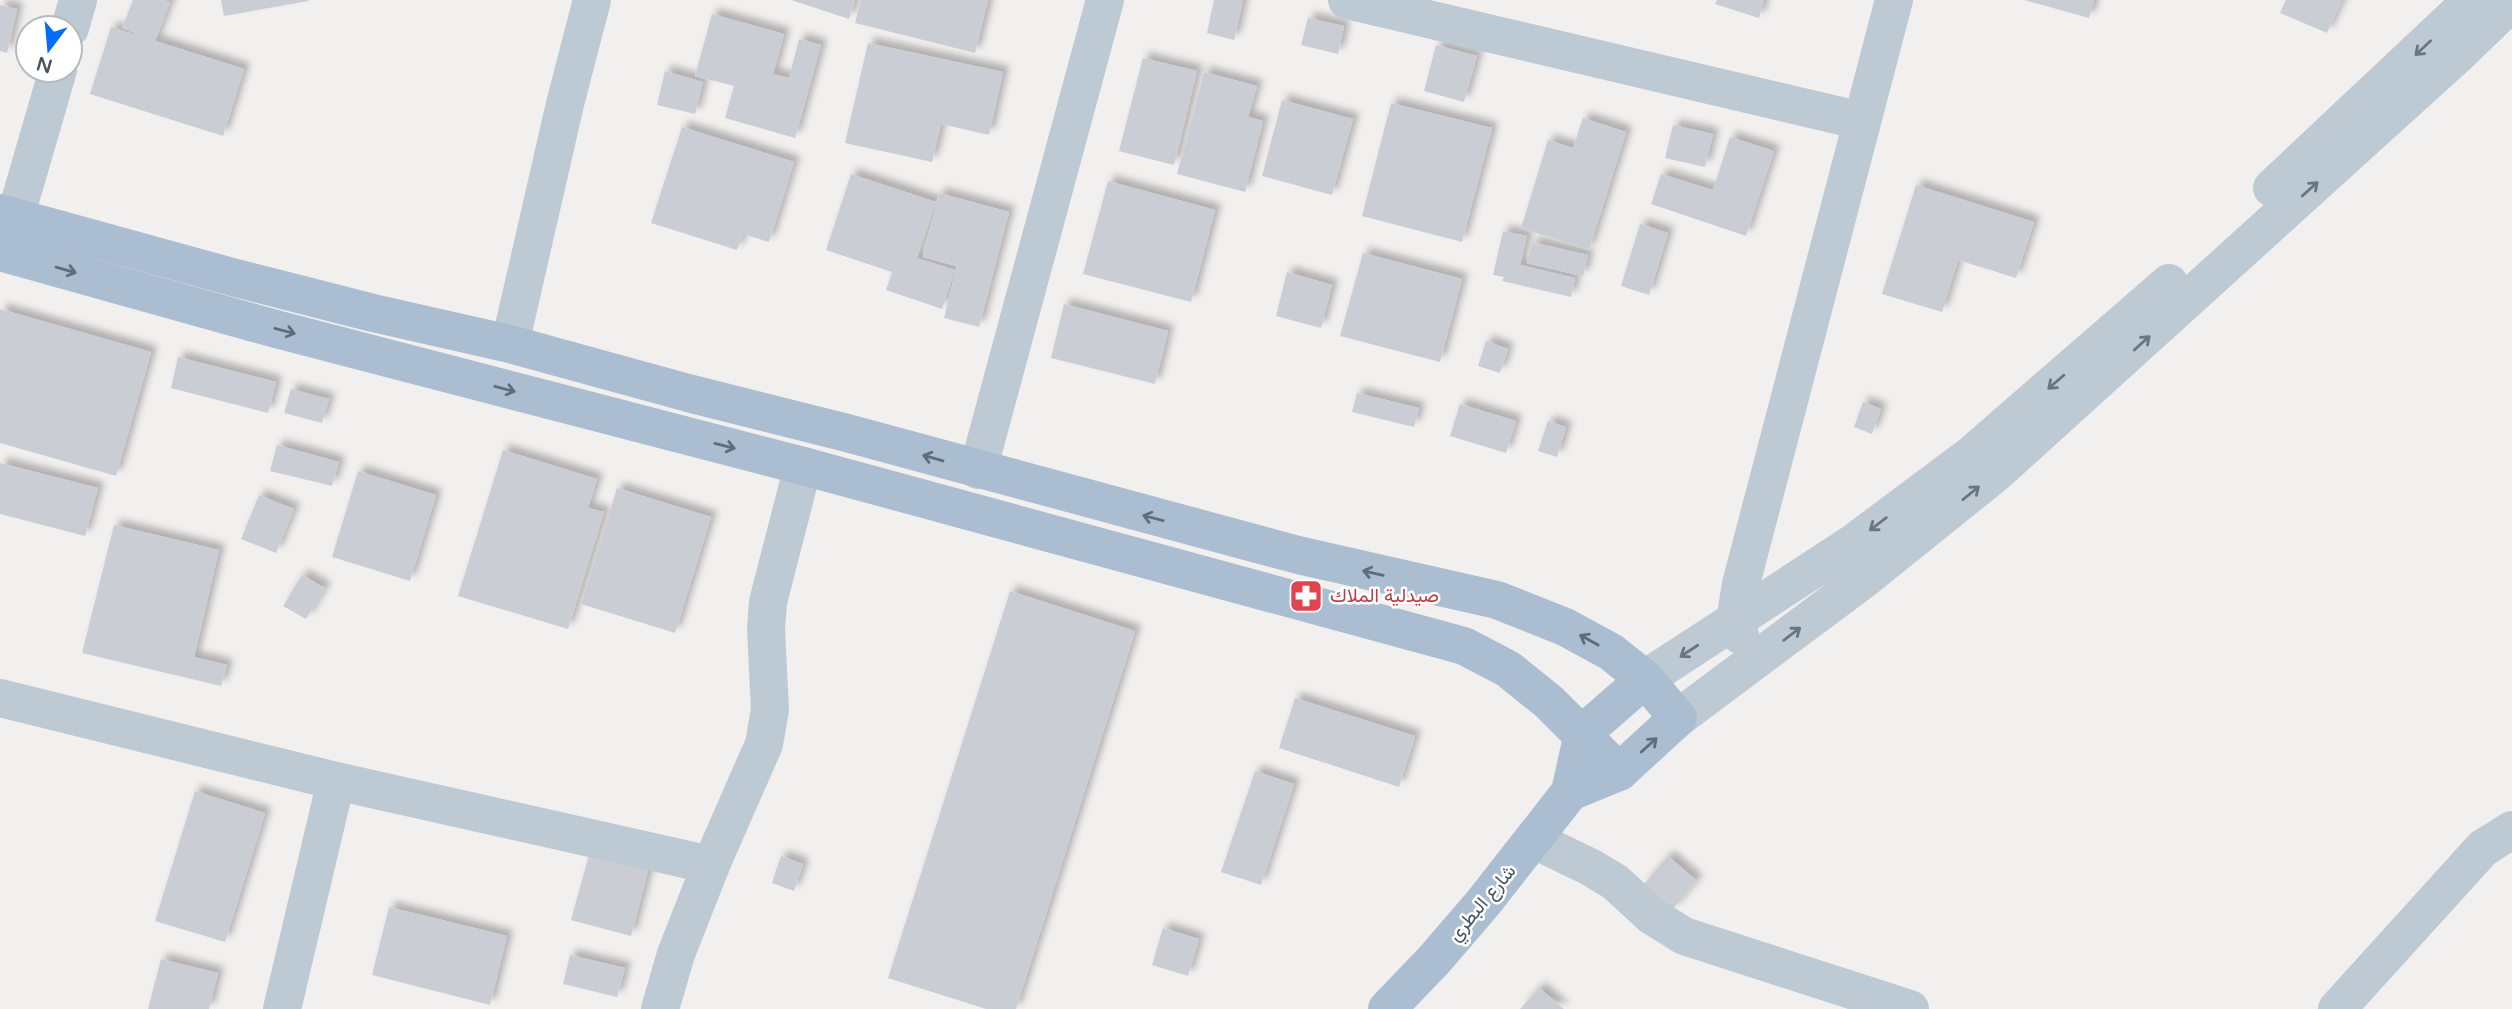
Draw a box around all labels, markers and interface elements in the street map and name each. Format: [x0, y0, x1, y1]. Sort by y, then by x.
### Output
north arrow [14, 14, 84, 84]
one-way arrow [2414, 40, 2432, 56]
text: N [34, 52, 55, 77]
one-way arrow [2301, 181, 2318, 198]
one-way arrow [54, 264, 77, 277]
one-way arrow [273, 325, 296, 338]
one-way arrow [2133, 334, 2150, 351]
one-way arrow [2047, 374, 2065, 390]
one-way arrow [493, 383, 516, 396]
one-way arrow [713, 440, 736, 453]
one-way arrow [922, 450, 944, 463]
one-way arrow [1962, 485, 1980, 501]
one-way arrow [1142, 510, 1164, 523]
one-way arrow [1869, 517, 1888, 531]
one-way arrow [1362, 565, 1385, 579]
pharmacy icon: صيدلية الملاك [1287, 577, 1325, 615]
place label: صيدلية الملاك [1330, 585, 1439, 607]
one-way arrow [1783, 626, 1801, 641]
one-way arrow [1580, 633, 1600, 647]
one-way arrow [1680, 644, 1700, 658]
one-way arrow [1640, 737, 1658, 753]
street label: شارع البطري [1444, 860, 1523, 948]

